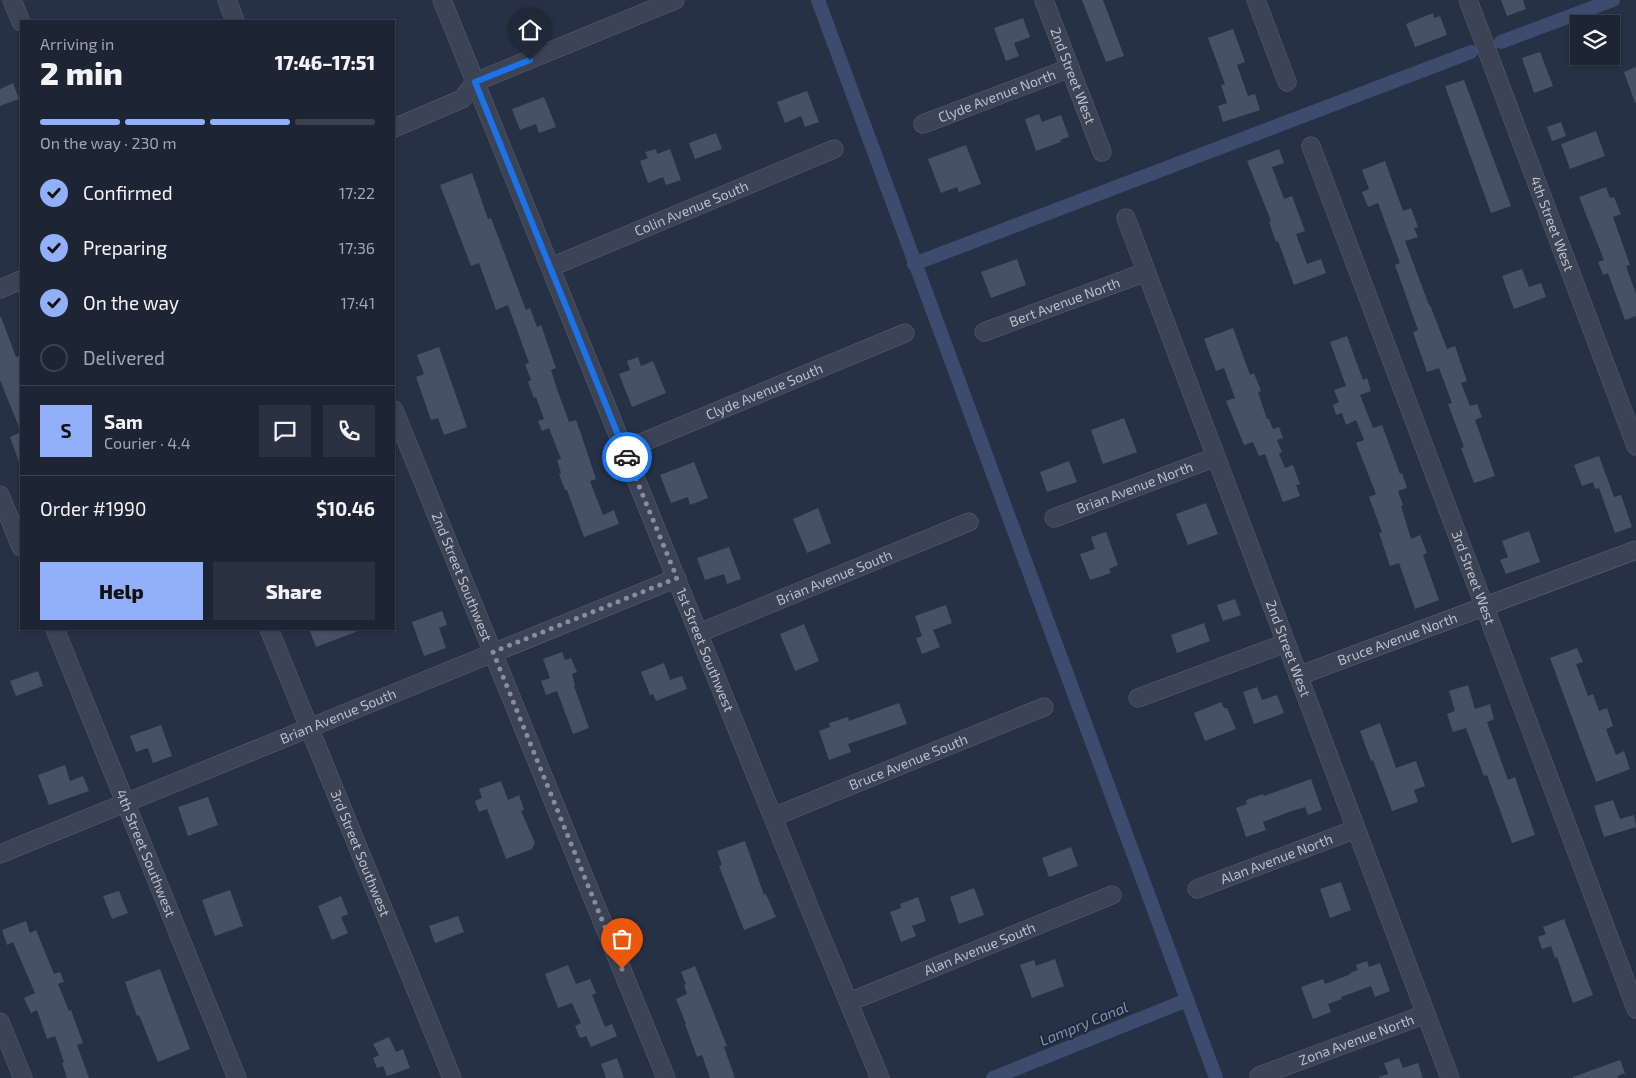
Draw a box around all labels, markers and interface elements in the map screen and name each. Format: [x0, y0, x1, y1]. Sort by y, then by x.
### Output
pin [509, 9, 551, 60]
map controls [1570, 15, 1620, 65]
button: layers [1570, 15, 1620, 65]
icon: home [516, 16, 544, 44]
street label: 2nd Street West [1047, 25, 1099, 126]
text: Arriving in [40, 34, 114, 53]
text: 17:46–17:51 [275, 51, 375, 74]
text: 2 min [40, 53, 123, 91]
street label: Clyde Avenue North [935, 65, 1058, 126]
text: On the way · 230 m [40, 133, 177, 152]
street label: 4th Street West [1527, 174, 1578, 273]
street label: Colin Avenue South [632, 177, 751, 239]
icon: check [40, 179, 68, 207]
text: Confirmed [83, 181, 173, 204]
text: 17:22 [339, 183, 375, 202]
icon: check [40, 234, 68, 262]
text: Preparing [83, 236, 167, 259]
text: 17:36 [339, 238, 375, 257]
street label: Bert Avenue North [1007, 273, 1122, 330]
icon: check [40, 289, 68, 317]
text: On the way [83, 291, 179, 314]
text: 17:41 [340, 293, 375, 312]
text: Delivered [83, 346, 165, 369]
street label: Clyde Avenue South [703, 359, 825, 423]
button: chat [259, 405, 311, 457]
button: phone [323, 405, 375, 457]
text: Sam [104, 410, 143, 433]
text: S [60, 419, 72, 442]
courier [602, 432, 652, 482]
text: Courier · 4.4 [104, 433, 191, 452]
icon: car [613, 443, 641, 471]
street label: Brian Avenue North [1074, 458, 1195, 517]
text: Order #1990 [40, 497, 146, 520]
text: $10.46 [316, 497, 375, 520]
street label: 2nd Street Southwest [428, 509, 496, 644]
street label: 3rd Street West [1448, 528, 1499, 627]
street label: Brian Avenue South [773, 546, 894, 608]
button: Help [40, 562, 203, 620]
button: Share [213, 562, 375, 620]
street label: 1st Street Southwest [673, 585, 738, 714]
street label: 2nd Street West [1263, 598, 1315, 699]
street label: Bruce Avenue North [1335, 608, 1459, 669]
street label: Brian Avenue South [277, 685, 398, 747]
street label: Bruce Avenue South [846, 730, 970, 793]
street label: 4th Street Southwest [113, 787, 180, 919]
street label: 3rd Street Southwest [327, 787, 394, 919]
street label: Alan Avenue North [1218, 830, 1335, 887]
pin [601, 918, 643, 969]
street label: Alan Avenue South [921, 918, 1038, 979]
icon: bag [608, 925, 636, 953]
water label: Lampry Canal [1037, 997, 1131, 1050]
street label: Zona Avenue North [1296, 1010, 1416, 1068]

